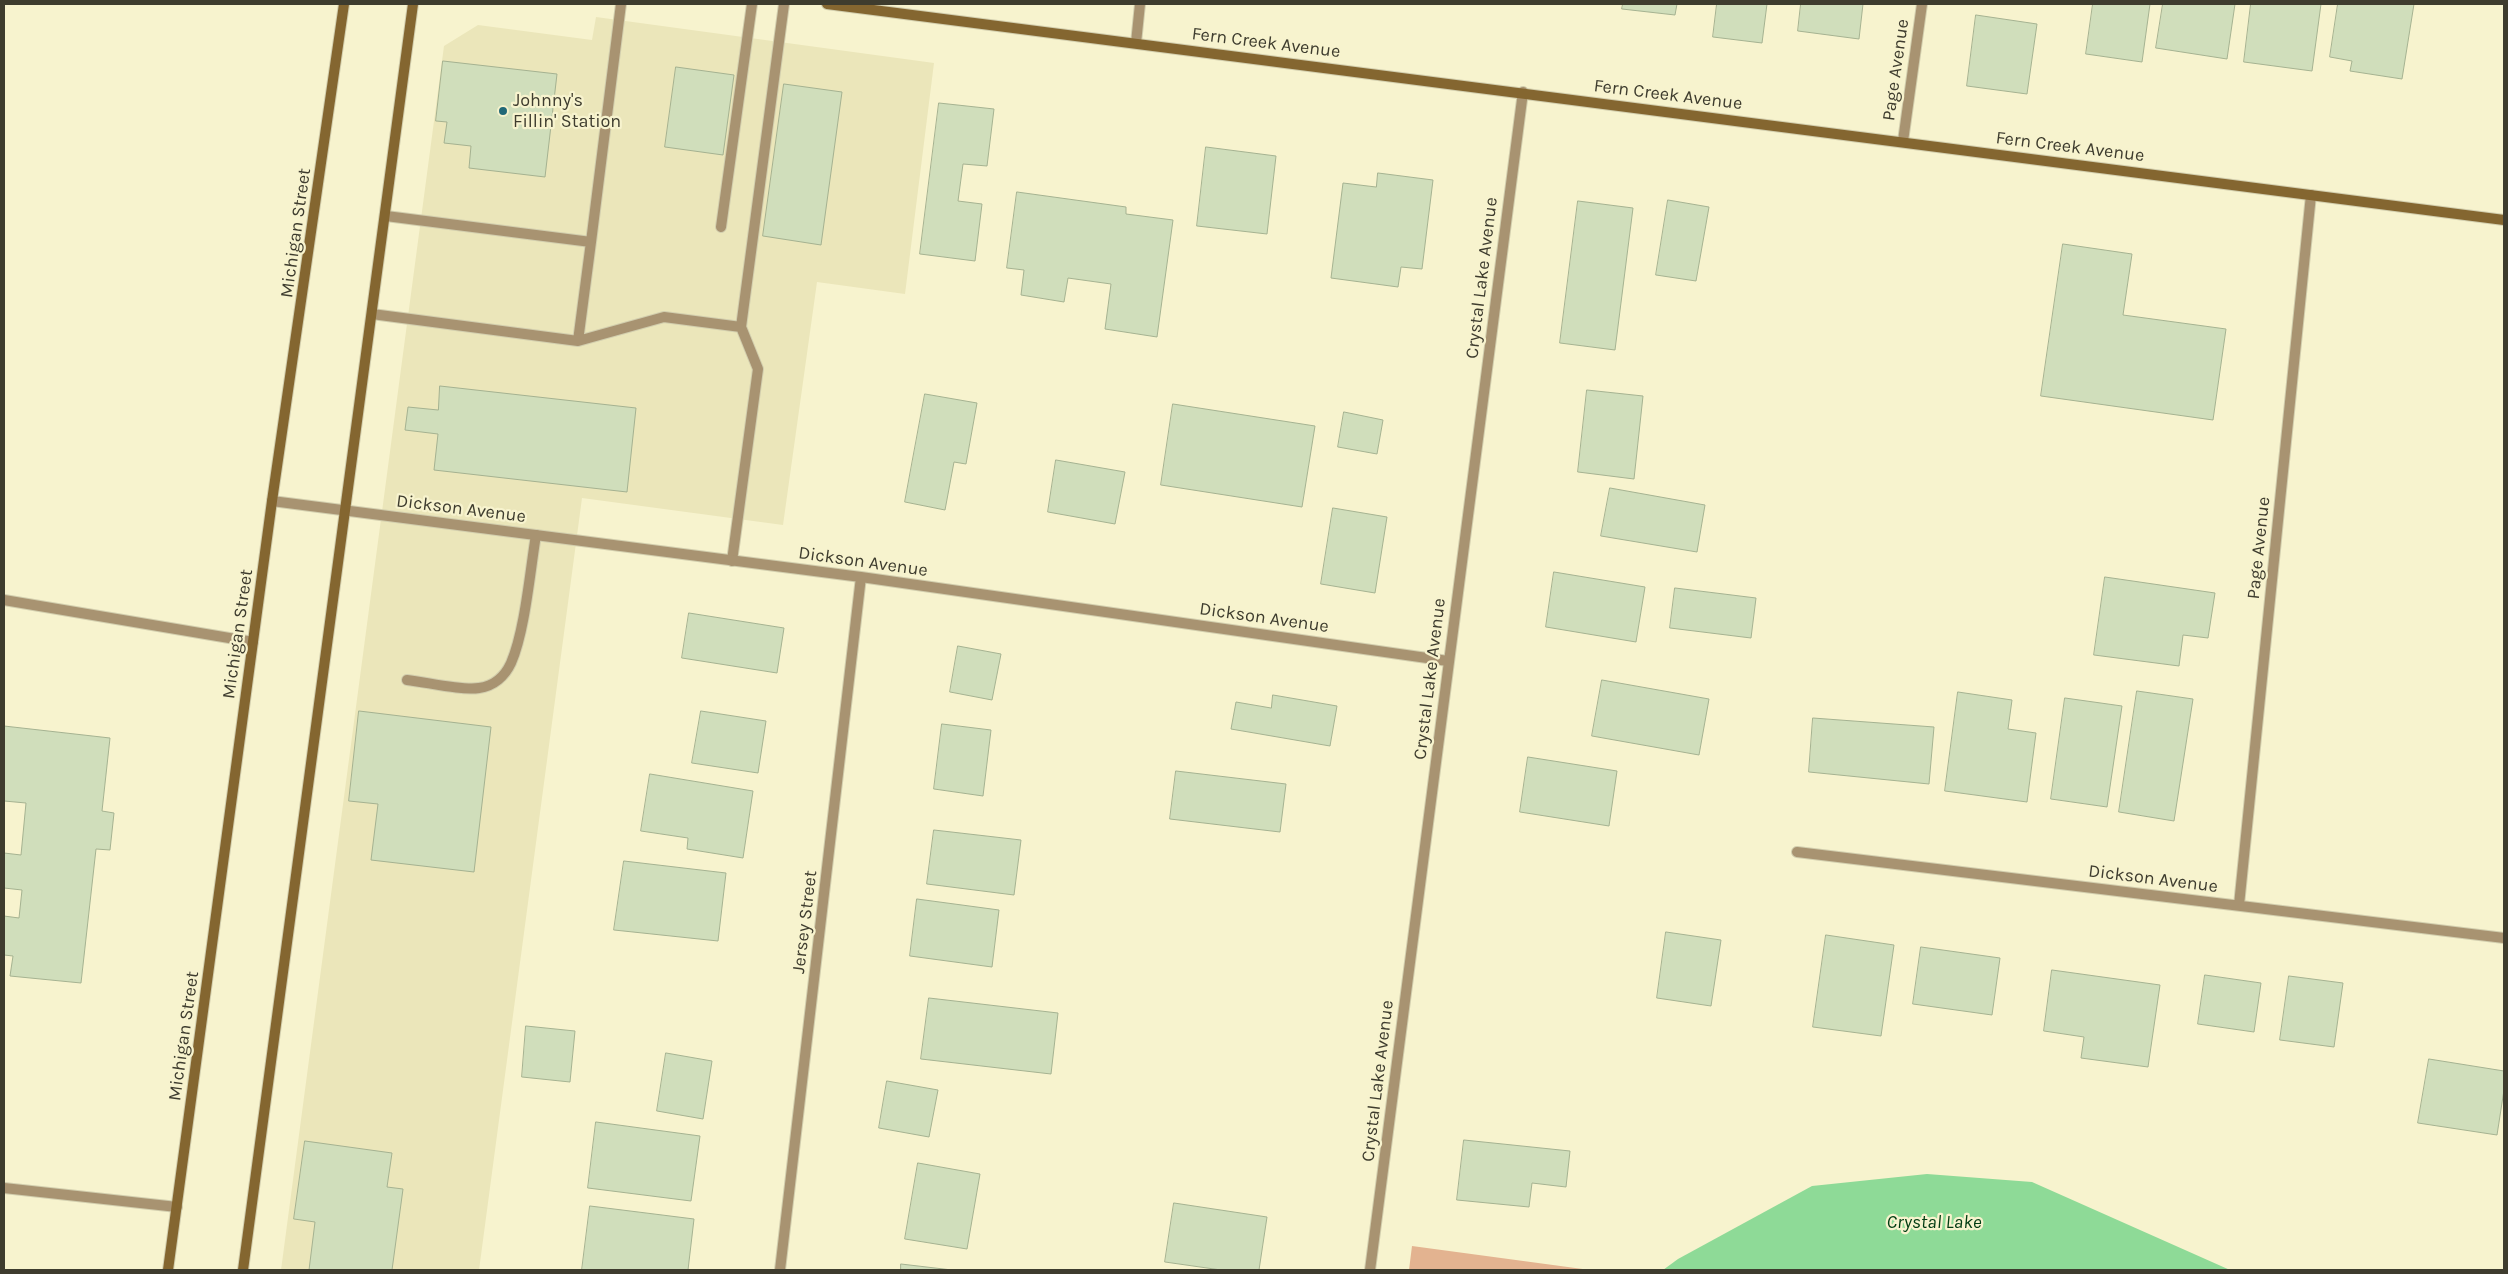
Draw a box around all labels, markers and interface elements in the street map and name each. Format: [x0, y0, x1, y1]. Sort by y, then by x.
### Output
street label: Page Avenue [1878, 18, 1914, 122]
street label: Fern Creek Avenue [1190, 23, 1342, 63]
street label: Fern Creek Avenue [1592, 75, 1744, 115]
place label: Johnny's Fillin' Station [513, 90, 621, 132]
marker: Johnny's Fillin' Station [497, 105, 509, 117]
street label: Fern Creek Avenue [1994, 127, 2146, 167]
street label: Michigan Street [276, 167, 316, 299]
street label: Crystal Lake Avenue [1461, 196, 1503, 360]
street label: Dickson Avenue [395, 490, 527, 528]
street label: Page Avenue [2243, 496, 2275, 600]
street label: Dickson Avenue [797, 542, 929, 582]
street label: Michigan Street [218, 568, 258, 700]
street label: Crystal Lake Avenue [1409, 597, 1451, 761]
street label: Dickson Avenue [1198, 598, 1330, 638]
street label: Dickson Avenue [2087, 860, 2219, 898]
street label: Jersey Street [788, 869, 822, 975]
street label: Michigan Street [164, 970, 204, 1102]
street label: Crystal Lake Avenue [1357, 999, 1399, 1163]
water label: Crystal Lake [1886, 1212, 1982, 1234]

